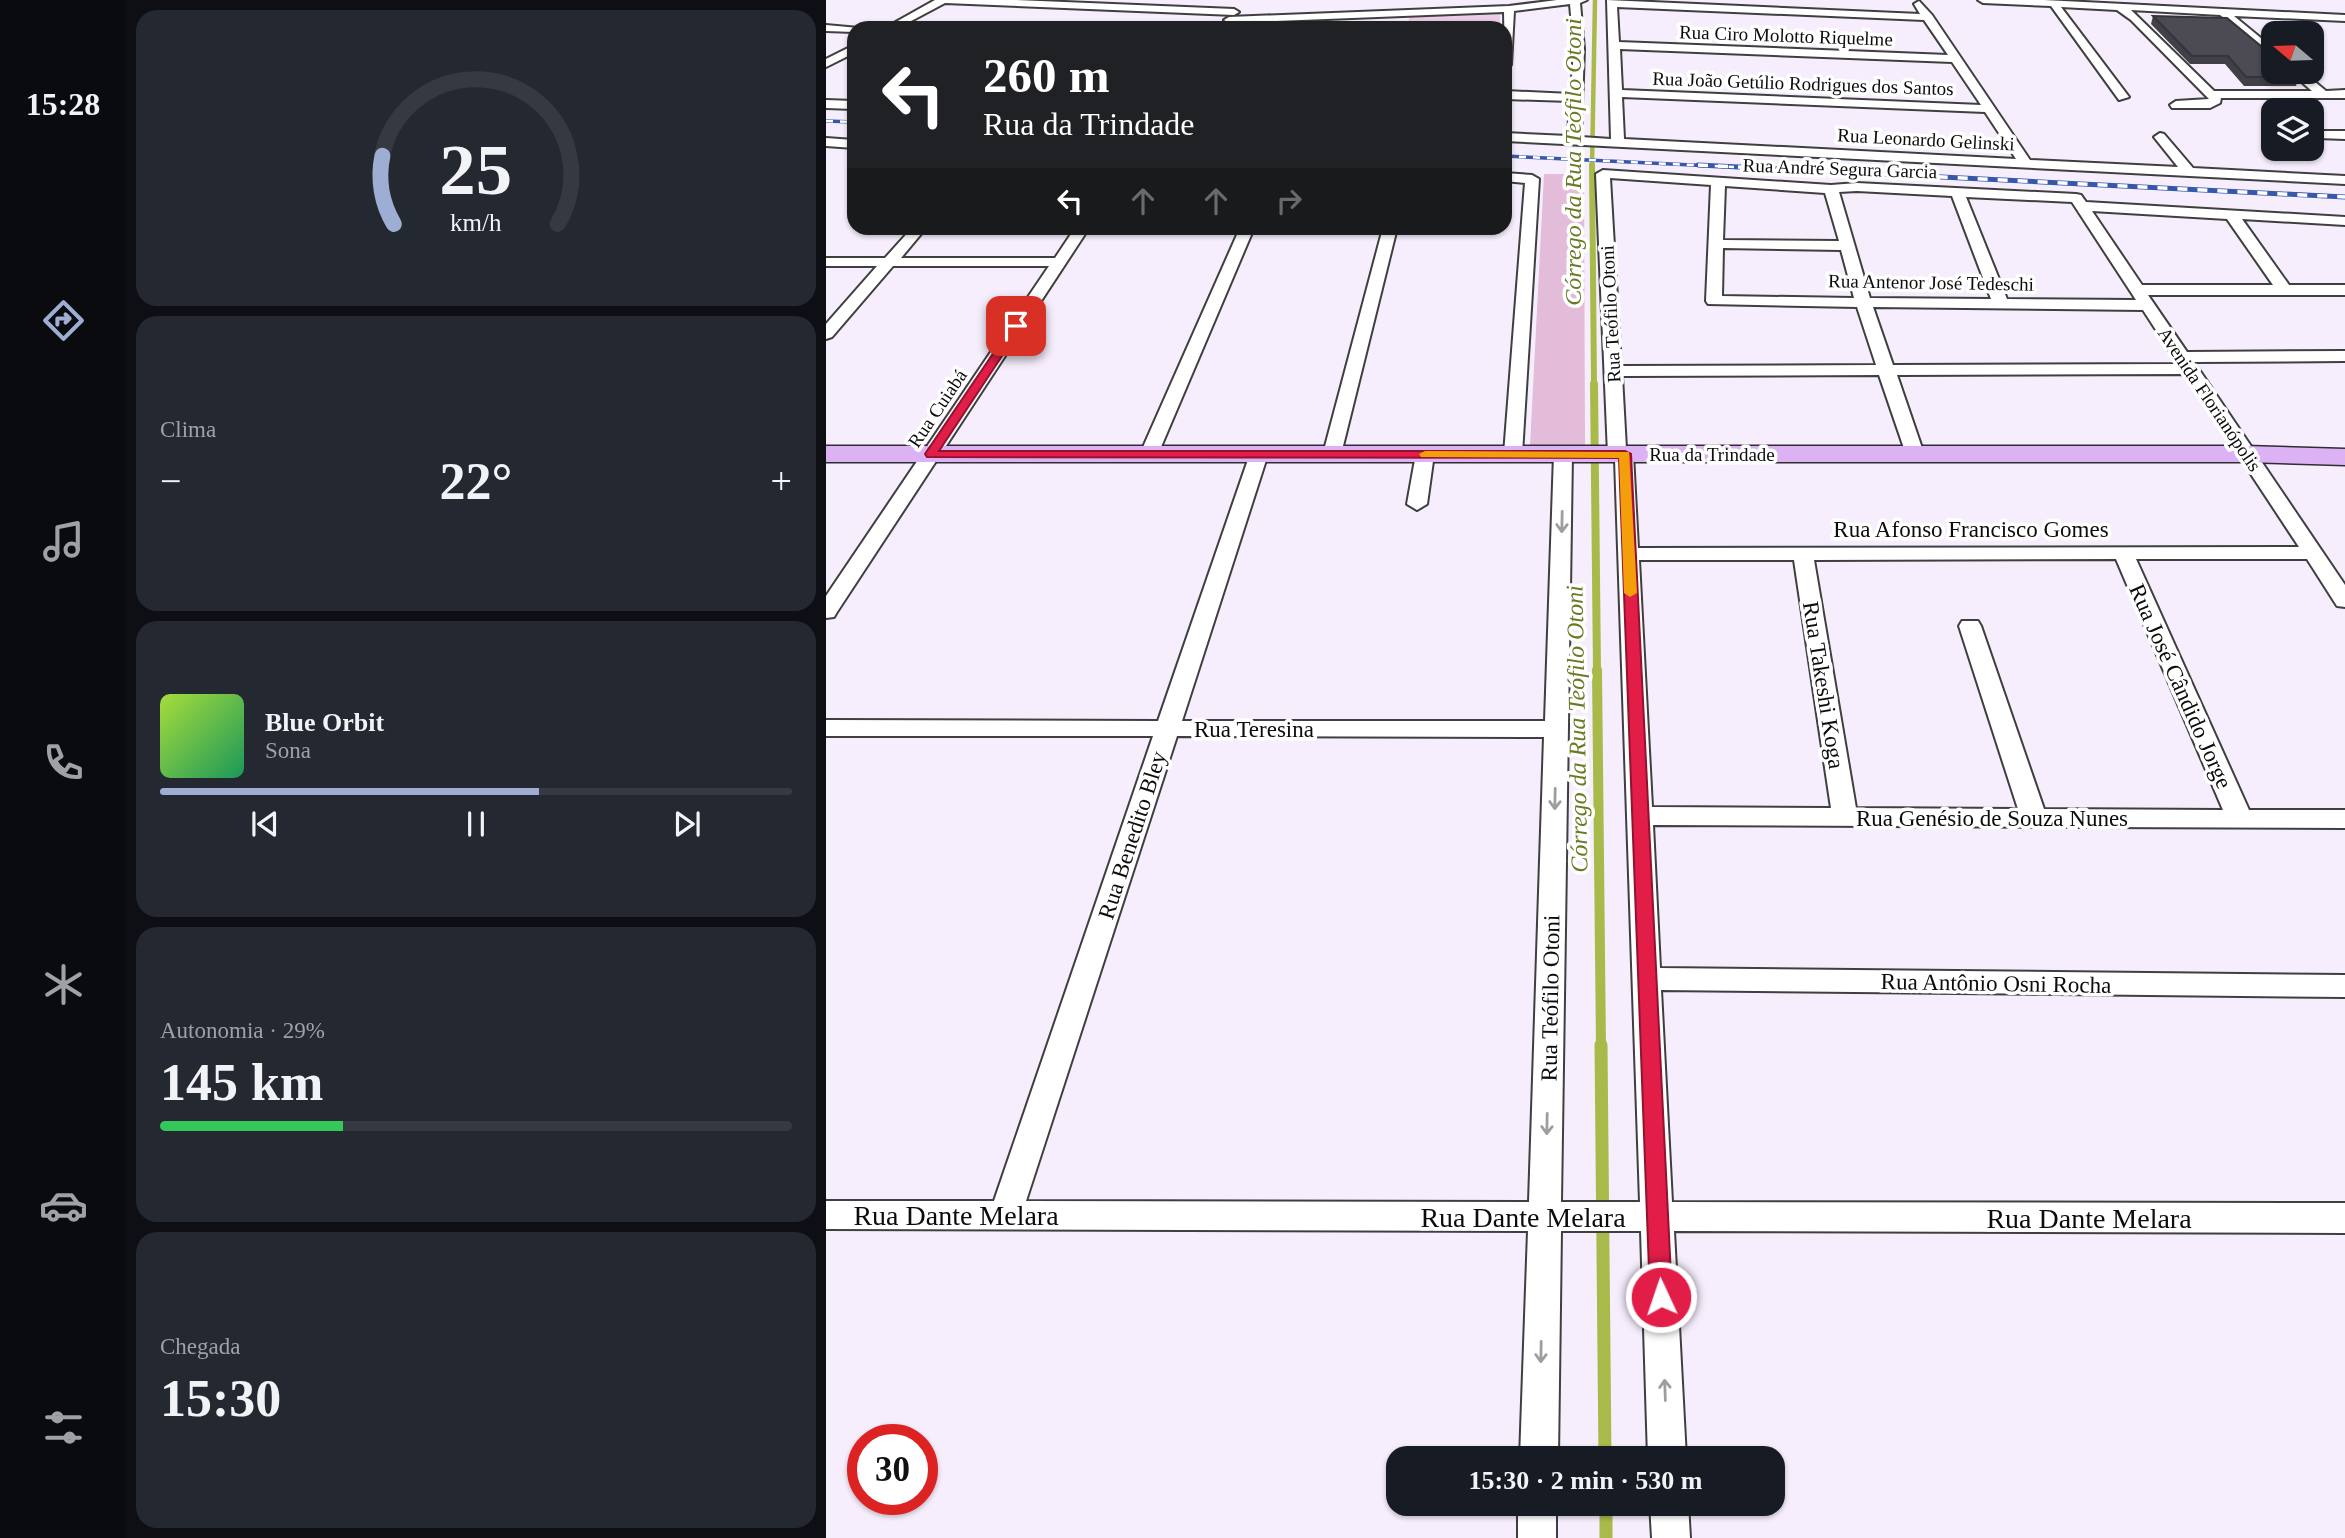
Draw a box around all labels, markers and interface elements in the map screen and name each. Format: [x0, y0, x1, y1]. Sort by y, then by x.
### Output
water label: Córrego da Rua Teófilo Otoni [1560, 18, 1586, 306]
street label: Rua Ciro Molotto Riquelme [1679, 21, 1893, 50]
north arrow [2261, 21, 2324, 84]
map controls [2261, 21, 2324, 161]
text: 260 m [983, 48, 1110, 103]
icon: left [868, 49, 959, 140]
street label: Rua João Getúlio Rodrigues dos Santos [1652, 68, 1954, 99]
text: 15:28 [26, 86, 100, 122]
button: layers [2261, 98, 2324, 161]
text: Rua da Trindade [983, 106, 1195, 142]
street label: Rua Leonardo Gelinski [1837, 124, 2015, 155]
text: 25 [440, 129, 512, 210]
street label: Rua André Segura Garcia [1742, 155, 1938, 182]
icon: left [1051, 182, 1089, 220]
icon: ahead [1124, 182, 1162, 220]
icon: ahead [1197, 182, 1235, 220]
icon: right [1270, 182, 1308, 220]
text: km/h [450, 209, 502, 236]
street label: Rua Teófilo Otoni [1596, 245, 1625, 383]
street label: Rua Antenor José Tedeschi [1828, 270, 2034, 295]
icon: directions [39, 296, 88, 345]
pin [986, 296, 1046, 356]
icon: arrive [997, 307, 1035, 345]
street label: Avenida Florianópolis [2154, 323, 2266, 475]
street label: Rua Cuiabá [904, 365, 971, 451]
text: Clima [160, 417, 216, 442]
street label: Rua da Trindade [1649, 444, 1775, 465]
text: 22° [440, 453, 512, 510]
text: − [160, 460, 181, 502]
text: + [771, 460, 792, 502]
one-way arrow [1555, 511, 1568, 534]
icon: music [39, 517, 88, 566]
street label: Rua Afonso Francisco Gomes [1833, 517, 2109, 542]
street label: Rua José Cândido Jorge [2124, 580, 2237, 792]
water label: Córrego da Rua Teófilo Otoni [1561, 585, 1593, 873]
street label: Rua Takeshi Koga [1798, 600, 1849, 771]
text: Blue Orbit [265, 708, 384, 737]
street label: Rua Teresina [1194, 717, 1314, 742]
icon: phone [39, 738, 88, 787]
text: Sona [265, 738, 311, 763]
street label: Rua Benedito Bley [1094, 748, 1172, 922]
one-way arrow [1548, 787, 1562, 810]
icon: previous [246, 805, 284, 843]
icon: pause [457, 805, 495, 843]
icon: next [668, 805, 706, 843]
street label: Rua Genésio de Souza Nunes [1856, 806, 2128, 831]
street label: Rua Teófilo Otoni [1537, 914, 1564, 1082]
icon: climate [39, 960, 88, 1009]
street label: Rua Antônio Osni Rocha [1880, 969, 2112, 998]
text: Autonomia · 29% [160, 1018, 325, 1043]
text: 145 km [160, 1054, 323, 1111]
one-way arrow [1540, 1112, 1553, 1135]
icon: car [39, 1181, 88, 1230]
street label: Rua Dante Melara [853, 1200, 1059, 1231]
street label: Rua Dante Melara [1420, 1202, 1626, 1233]
street label: Rua Dante Melara [1986, 1203, 2192, 1234]
position arrow [1624, 1260, 1698, 1334]
text: Chegada [160, 1334, 240, 1359]
one-way arrow [1534, 1340, 1548, 1363]
text: 15:30 [160, 1370, 281, 1427]
one-way arrow [1658, 1378, 1671, 1401]
icon: filters [39, 1403, 88, 1452]
speed limit sign: 30 [847, 1424, 938, 1515]
text: 15:30 · 2 min · 530 m [1469, 1466, 1703, 1495]

